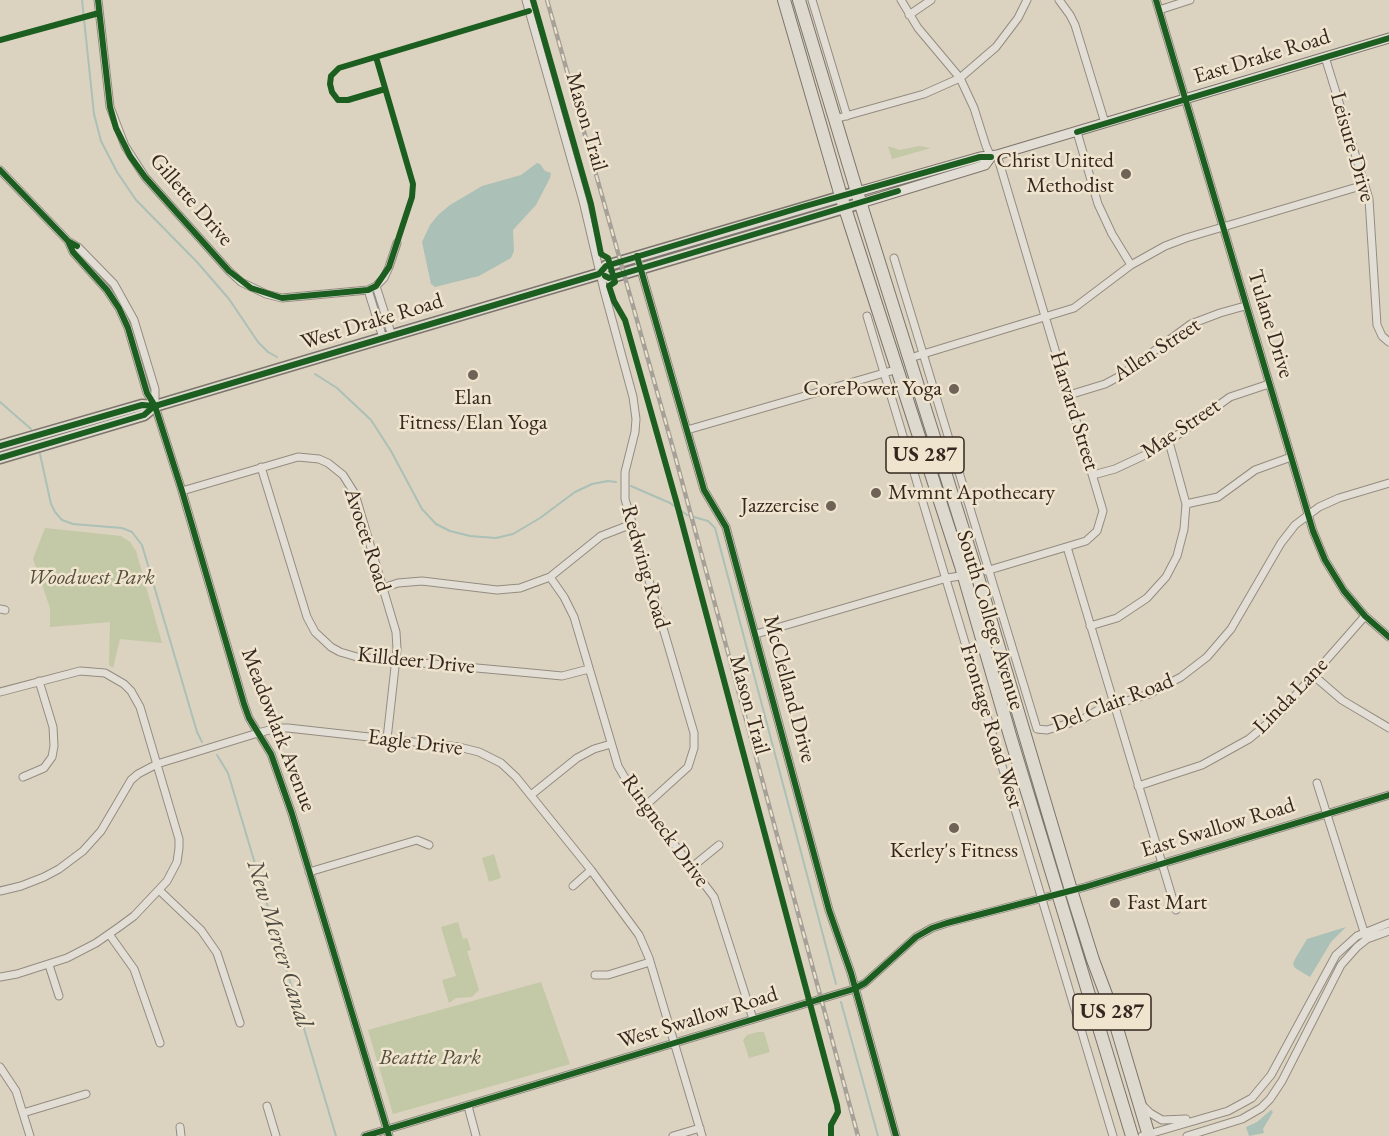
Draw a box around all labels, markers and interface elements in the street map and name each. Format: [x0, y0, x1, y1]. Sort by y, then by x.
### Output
street label: East Drake Road [1191, 24, 1333, 90]
street label: Mason Trail [559, 70, 613, 174]
street label: Leisure Drive [1324, 89, 1380, 205]
street label: Gillette Drive [144, 148, 238, 252]
place label: Christ United Methodist [996, 148, 1114, 200]
marker: Christ United Methodist [1119, 167, 1133, 181]
street label: Tulane Drive [1241, 267, 1299, 381]
street label: West Drake Road [298, 288, 446, 356]
street label: Allen Street [1108, 312, 1206, 388]
street label: Harvard Street [1043, 348, 1105, 474]
marker: Elan Fitness/Elan Yoga [466, 368, 480, 382]
place label: CorePower Yoga [803, 376, 942, 402]
marker: CorePower Yoga [947, 382, 961, 396]
place label: Elan Fitness/Elan Yoga [399, 385, 547, 436]
street label: Mae Street [1137, 393, 1225, 465]
road number: US 287 [886, 437, 964, 473]
place label: Mvmnt Apothecary [888, 480, 1055, 506]
street label: Avocet Road [338, 485, 396, 595]
marker: Mvmnt Apothecary [869, 486, 883, 500]
place label: Jazzercise [741, 493, 819, 519]
marker: Jazzercise [824, 499, 838, 513]
street label: Redwing Road [615, 502, 675, 632]
street label: South College Avenue [950, 527, 1030, 713]
park label: Woodwest Park [27, 565, 155, 591]
street label: McClelland Drive [757, 613, 821, 765]
street label: Frontage Road West [953, 641, 1029, 811]
street label: Killdeer Drive [356, 642, 476, 680]
street label: Meadowlark Avenue [235, 645, 321, 815]
street label: Linda Lane [1248, 652, 1334, 740]
street label: Mason Trail [723, 653, 775, 757]
street label: Del Clair Road [1049, 668, 1177, 738]
street label: Eagle Drive [366, 724, 464, 762]
street label: Ringneck Drive [615, 769, 715, 893]
street label: East Swallow Road [1138, 792, 1298, 864]
marker: Kerley's Fitness [947, 821, 961, 835]
place label: Kerley's Fitness [890, 838, 1018, 864]
water label: New Mercer Canal [240, 857, 318, 1031]
place label: Fast Mart [1127, 890, 1207, 916]
marker: Fast Mart [1108, 896, 1122, 910]
street label: West Swallow Road [615, 981, 781, 1055]
road number: US 287 [1073, 994, 1151, 1030]
park label: Beattie Park [379, 1045, 481, 1071]

